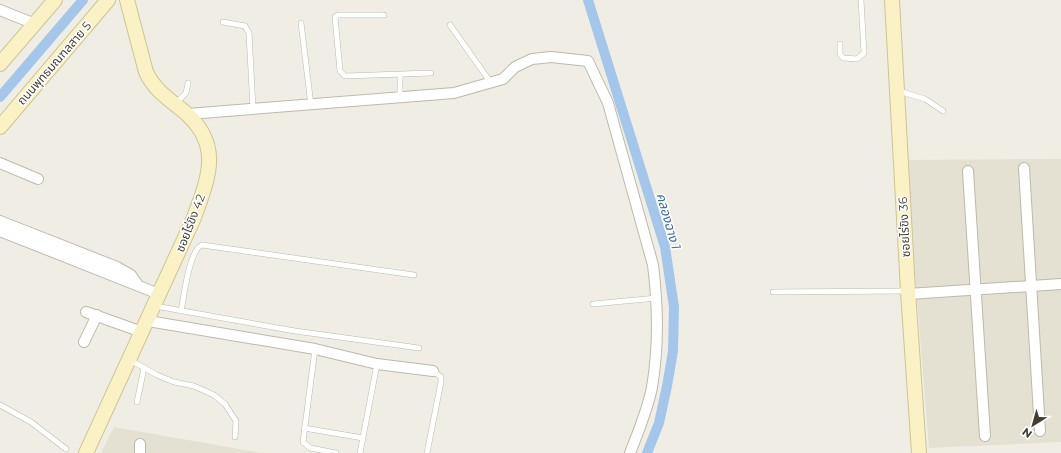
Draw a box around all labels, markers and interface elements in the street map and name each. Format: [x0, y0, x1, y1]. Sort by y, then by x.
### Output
street label: ถนนพุทธมณฑลสาย 5 [14, 18, 94, 108]
water label: คลองฉาง 1 [653, 191, 685, 251]
street label: ซอยไร่ขิง 42 [172, 192, 208, 254]
street label: ซอยไร่ขิง 36 [895, 196, 913, 258]
north arrow [1013, 405, 1053, 445]
text: N [1019, 425, 1035, 441]

